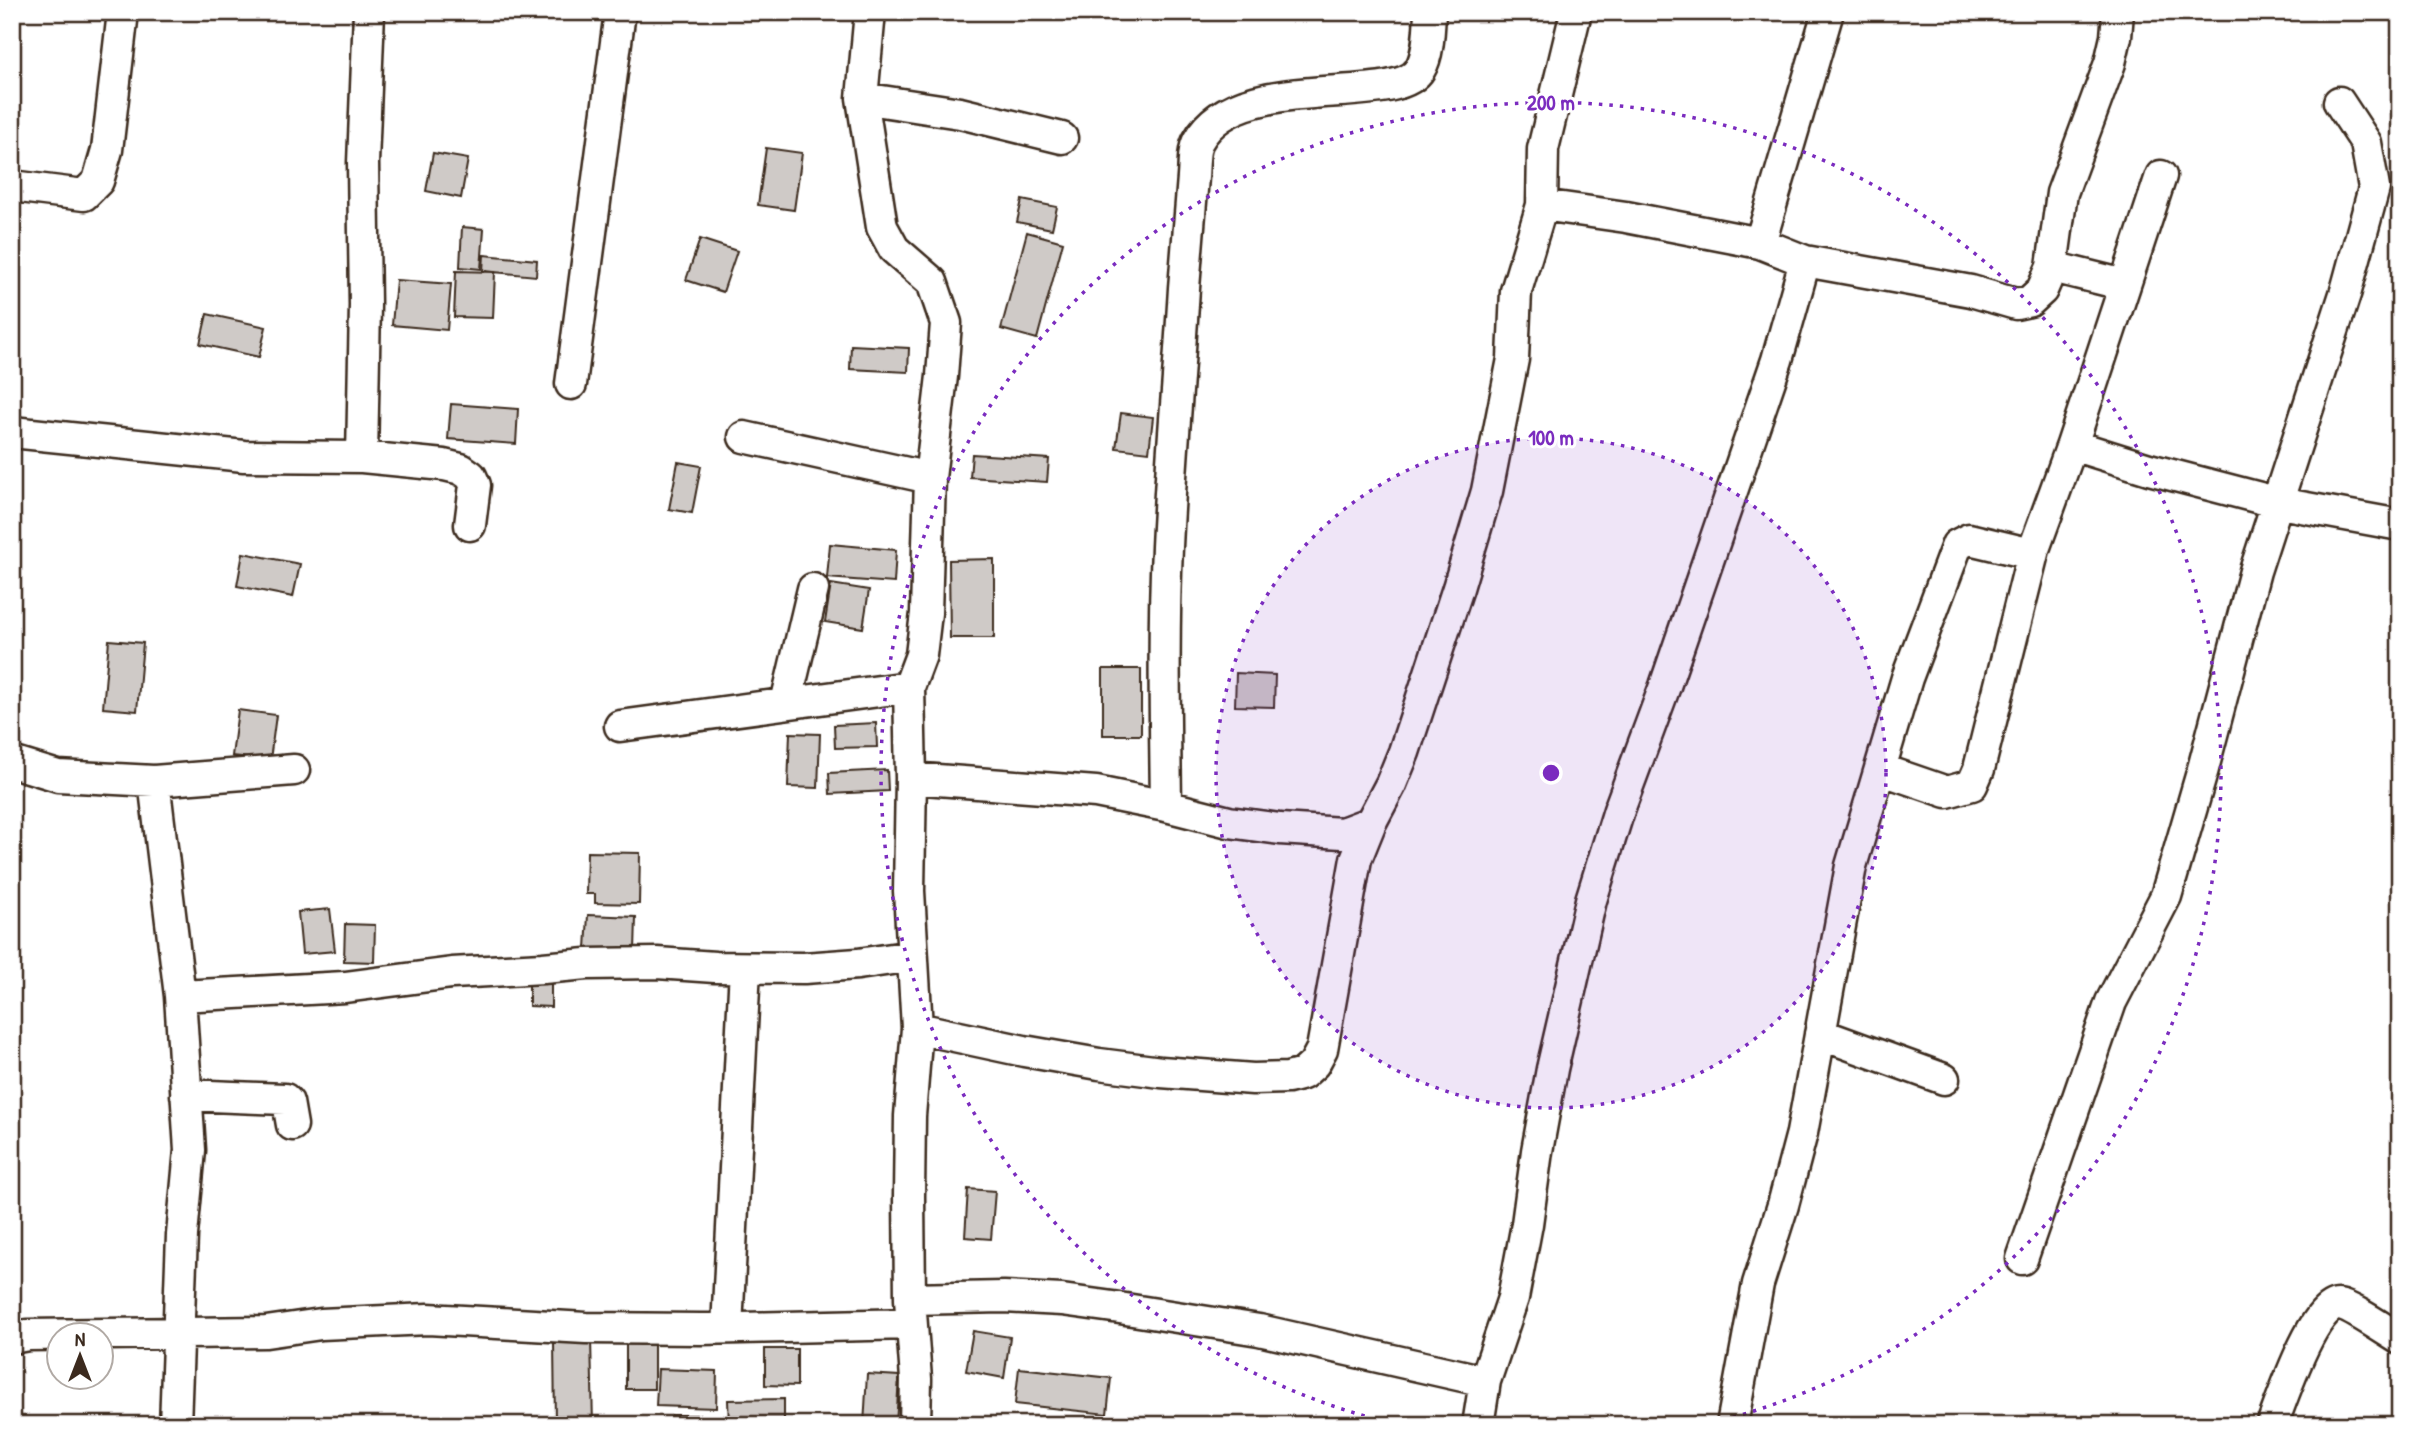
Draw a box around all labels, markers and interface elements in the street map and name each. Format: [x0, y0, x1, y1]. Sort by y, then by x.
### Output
text: 200 m [1527, 88, 1575, 117]
text: 100 m [1528, 423, 1574, 452]
centre of rings [1539, 761, 1563, 785]
north arrow [46, 1322, 116, 1392]
text: N [75, 1326, 85, 1352]

